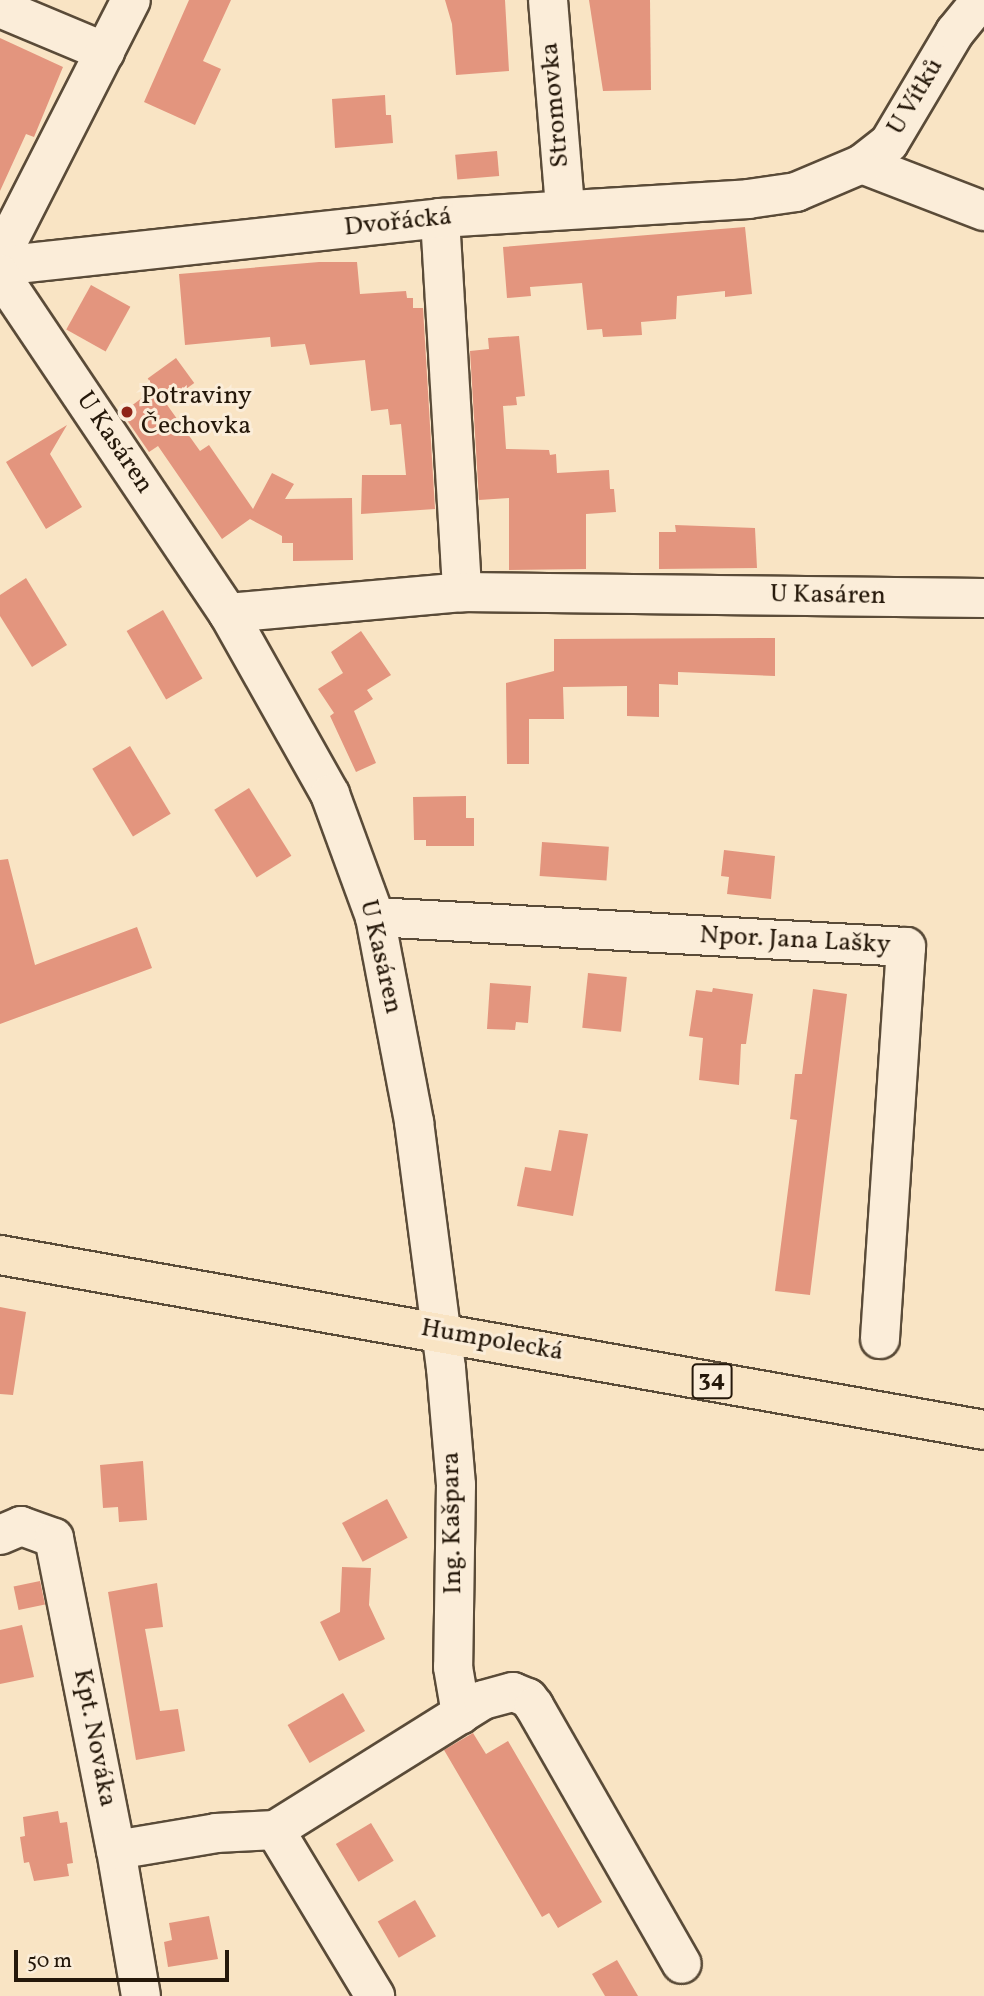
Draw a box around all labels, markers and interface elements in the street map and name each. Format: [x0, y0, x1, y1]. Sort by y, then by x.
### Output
street label: Stromovka [535, 41, 577, 169]
street label: U Vítků [881, 53, 951, 141]
street label: Dvořácká [343, 202, 453, 244]
place label: Potraviny Čechovka [141, 381, 252, 442]
street label: U Kasáren [69, 386, 159, 500]
marker: Potraviny Čechovka [119, 404, 135, 420]
street label: U Kasáren [770, 579, 886, 613]
street label: U Kasáren [352, 897, 408, 1017]
street label: Npor. Jana Lašky [699, 920, 891, 962]
street label: Humpolecká [418, 1313, 566, 1369]
road number: 34 [691, 1360, 733, 1401]
street label: Ing. Kašpara [436, 1451, 470, 1595]
street label: Kpt. Nováka [65, 1666, 123, 1810]
scale bar [18, 1937, 233, 1981]
text: 50 m [27, 1947, 72, 1976]

